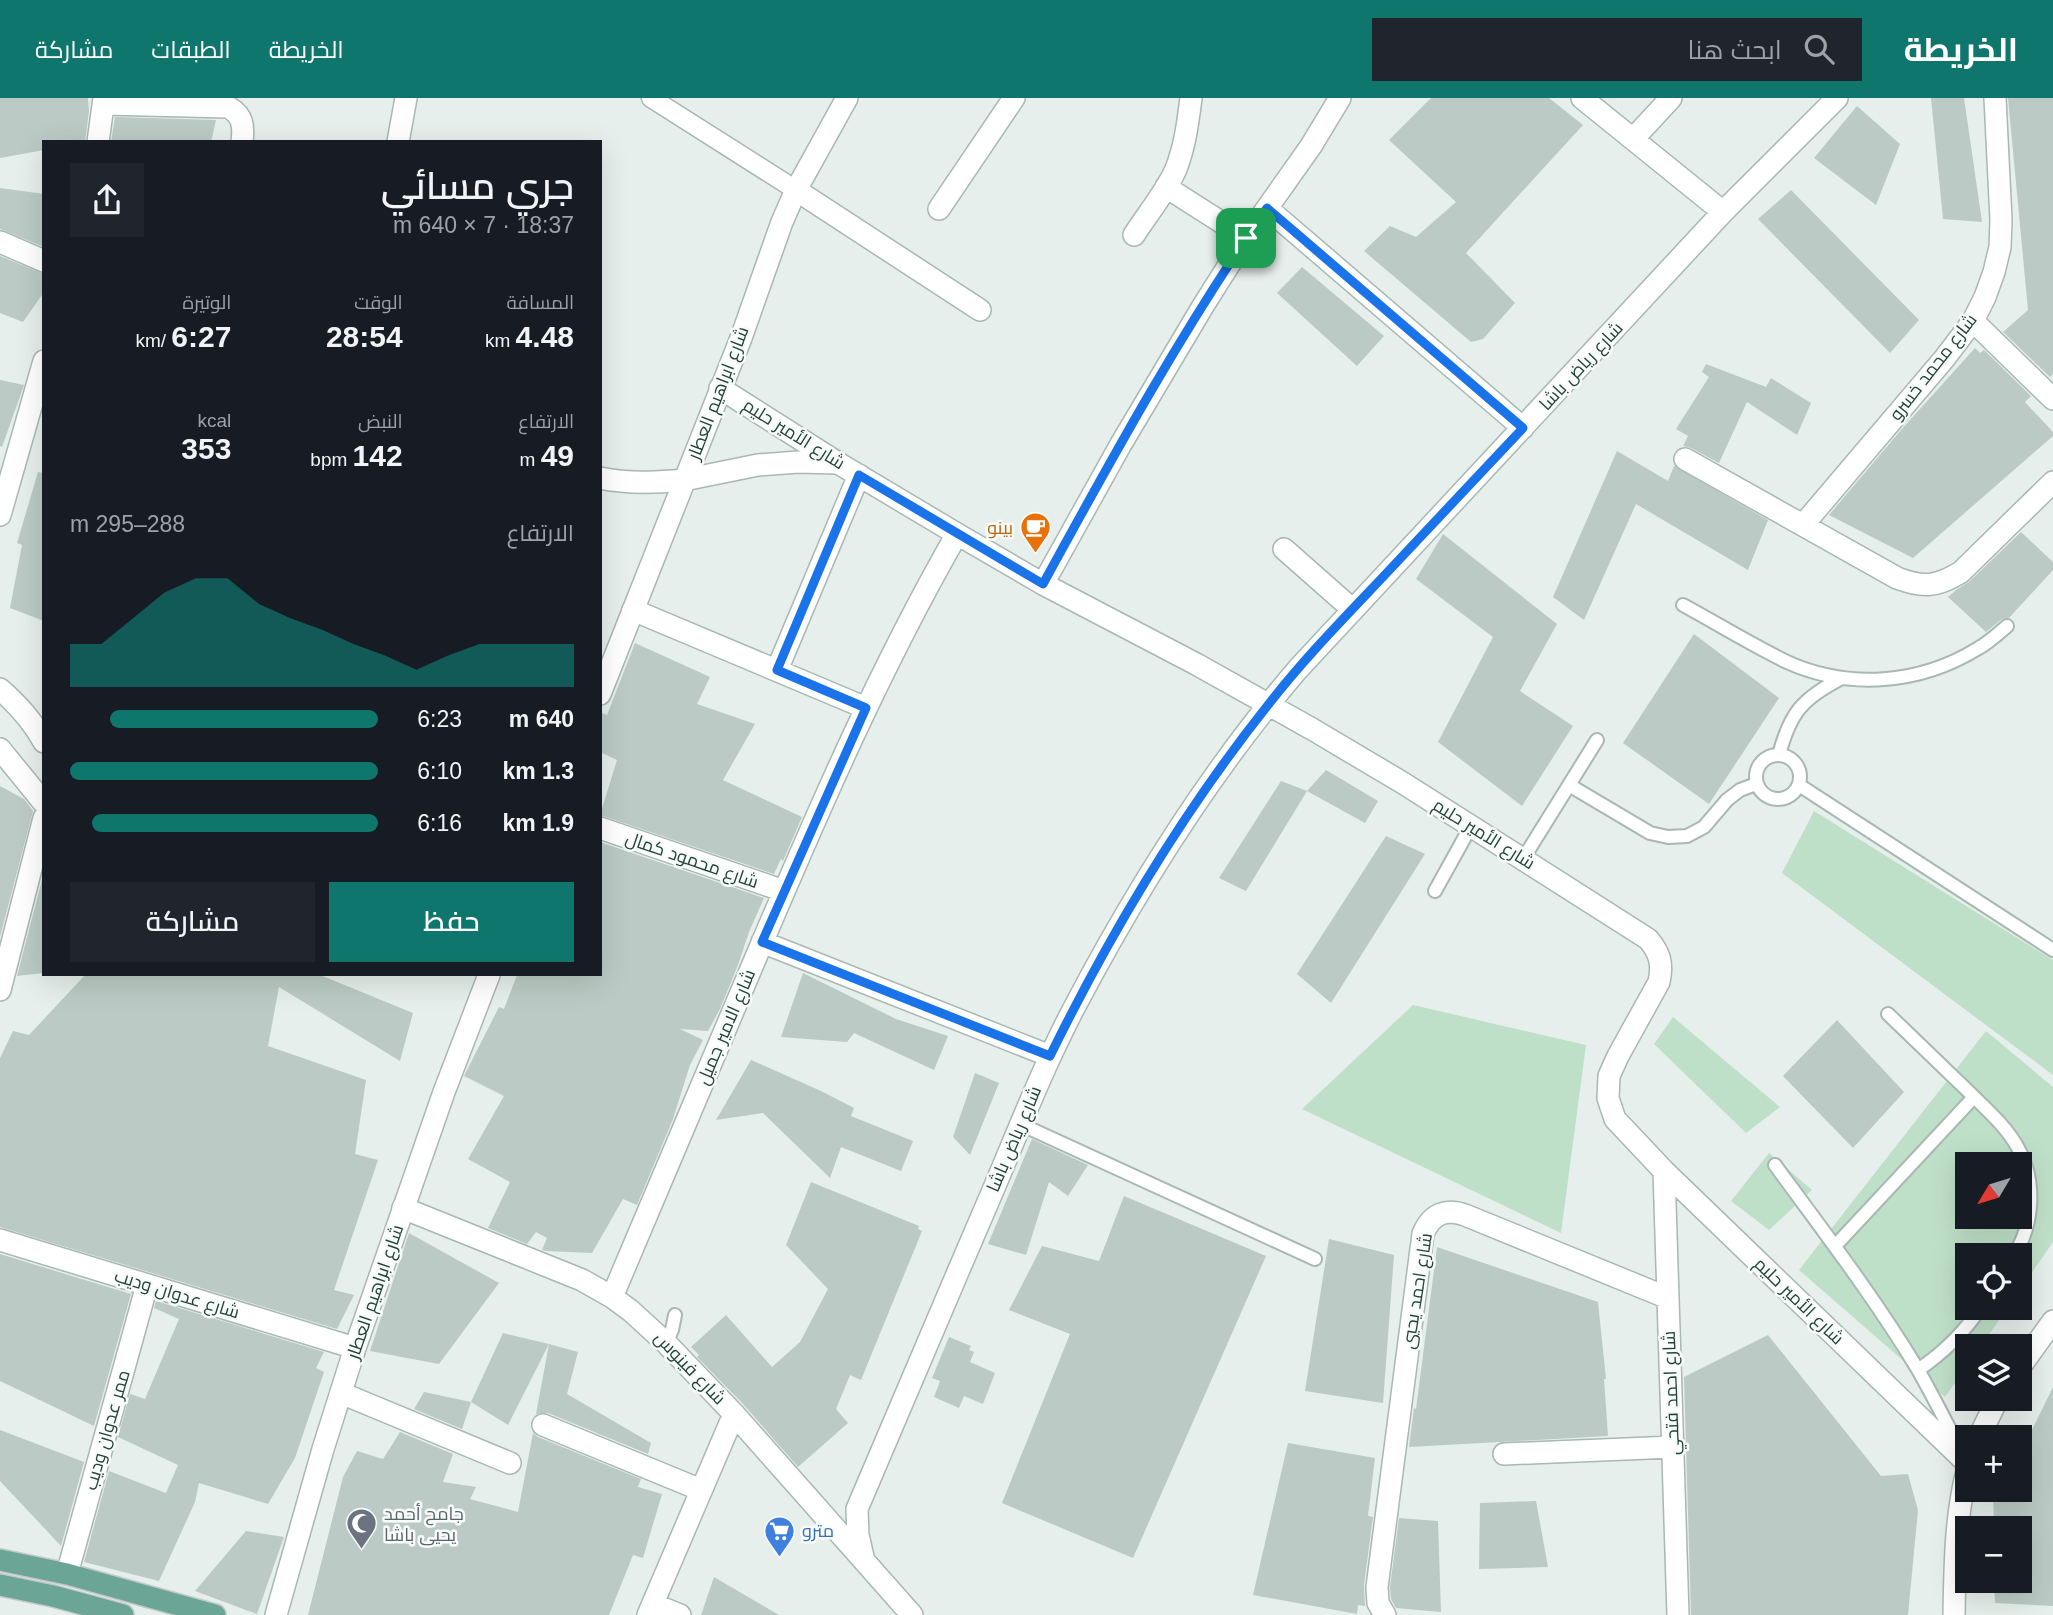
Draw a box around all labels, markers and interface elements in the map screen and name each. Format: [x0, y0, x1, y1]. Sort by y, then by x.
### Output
search box [1372, 18, 1862, 81]
icon: search [1800, 30, 1838, 68]
text: الخريطة [1904, 31, 2018, 68]
text: ابحث هنا [1688, 35, 1782, 65]
text: مشاركة [35, 36, 113, 63]
text: الطبقات [151, 36, 231, 63]
text: الخريطة [269, 36, 344, 63]
button: share [70, 163, 144, 237]
text: جري مسائي [381, 165, 574, 207]
pin [1216, 208, 1276, 268]
text: 18:37 · 7 × 640 m [393, 212, 574, 238]
icon: arrive [1227, 219, 1265, 257]
text: الوتيرة [183, 292, 231, 313]
text: الوقت [354, 292, 403, 313]
text: المسافة [506, 292, 574, 313]
street label: شارع محمد خسرو [1885, 310, 1982, 425]
street label: شارع رياض باشا [1535, 318, 1628, 415]
text: 6:27 [171, 320, 231, 353]
text: 28:54 [326, 320, 403, 353]
text: 4.48 [516, 320, 574, 353]
street label: شارع ابراهيم العطار [683, 324, 754, 464]
text: /km [135, 330, 171, 351]
text: km [485, 330, 516, 351]
street label: شارع الأمير حليم [738, 395, 849, 475]
text: kcal [198, 410, 231, 431]
text: النبض [358, 411, 403, 432]
text: الارتفاع [518, 411, 574, 432]
text: 353 [181, 432, 231, 465]
text: 142 [353, 439, 403, 472]
text: 49 [541, 439, 574, 472]
text: bpm [310, 449, 353, 470]
text: m [520, 449, 541, 470]
text: 288–295 m [70, 511, 185, 537]
cafe icon: بينو [1019, 511, 1053, 555]
place label: بينو [987, 518, 1013, 539]
text: الارتفاع [507, 520, 574, 546]
text: 6:23 [417, 706, 462, 732]
text: 640 m [509, 706, 574, 732]
text: 6:10 [417, 758, 462, 784]
text: 1.3 km [502, 758, 574, 784]
street label: شارع الأمير حليم [1428, 795, 1539, 875]
text: 6:16 [417, 810, 462, 836]
text: 1.9 km [502, 810, 574, 836]
street label: شارع محمود كمال [622, 828, 761, 894]
button: مشاركة [70, 882, 315, 962]
button: حفظ [329, 882, 574, 962]
street label: شارع الامير جميل [693, 966, 761, 1089]
street label: شارع رياض باشا [983, 1083, 1047, 1196]
north arrow [1955, 1152, 2032, 1228]
map controls [1955, 1152, 2032, 1593]
street label: شارع ابراهيم العطار [342, 1222, 409, 1364]
street label: شارع احمد يحيي [1398, 1232, 1438, 1351]
button: locate [1955, 1243, 2032, 1320]
street label: شارع الأمير حليم [1749, 1253, 1848, 1350]
street label: شارع عدوان وديب [111, 1265, 242, 1324]
street label: شارع فينوس [649, 1327, 730, 1410]
street label: شارع احمد فتحي [1659, 1330, 1687, 1456]
button: layers [1955, 1334, 2032, 1411]
street label: ممر عدوان وديب [80, 1368, 135, 1493]
button: + [1955, 1425, 2032, 1502]
place label: جامح أحمد يحيى باشا [384, 1503, 464, 1546]
mosque icon: جامح أحمد يحيى باشا [344, 1507, 378, 1551]
supermarket icon: مترو [762, 1514, 796, 1558]
button: − [1955, 1516, 2032, 1593]
place label: مترو [802, 1521, 834, 1542]

